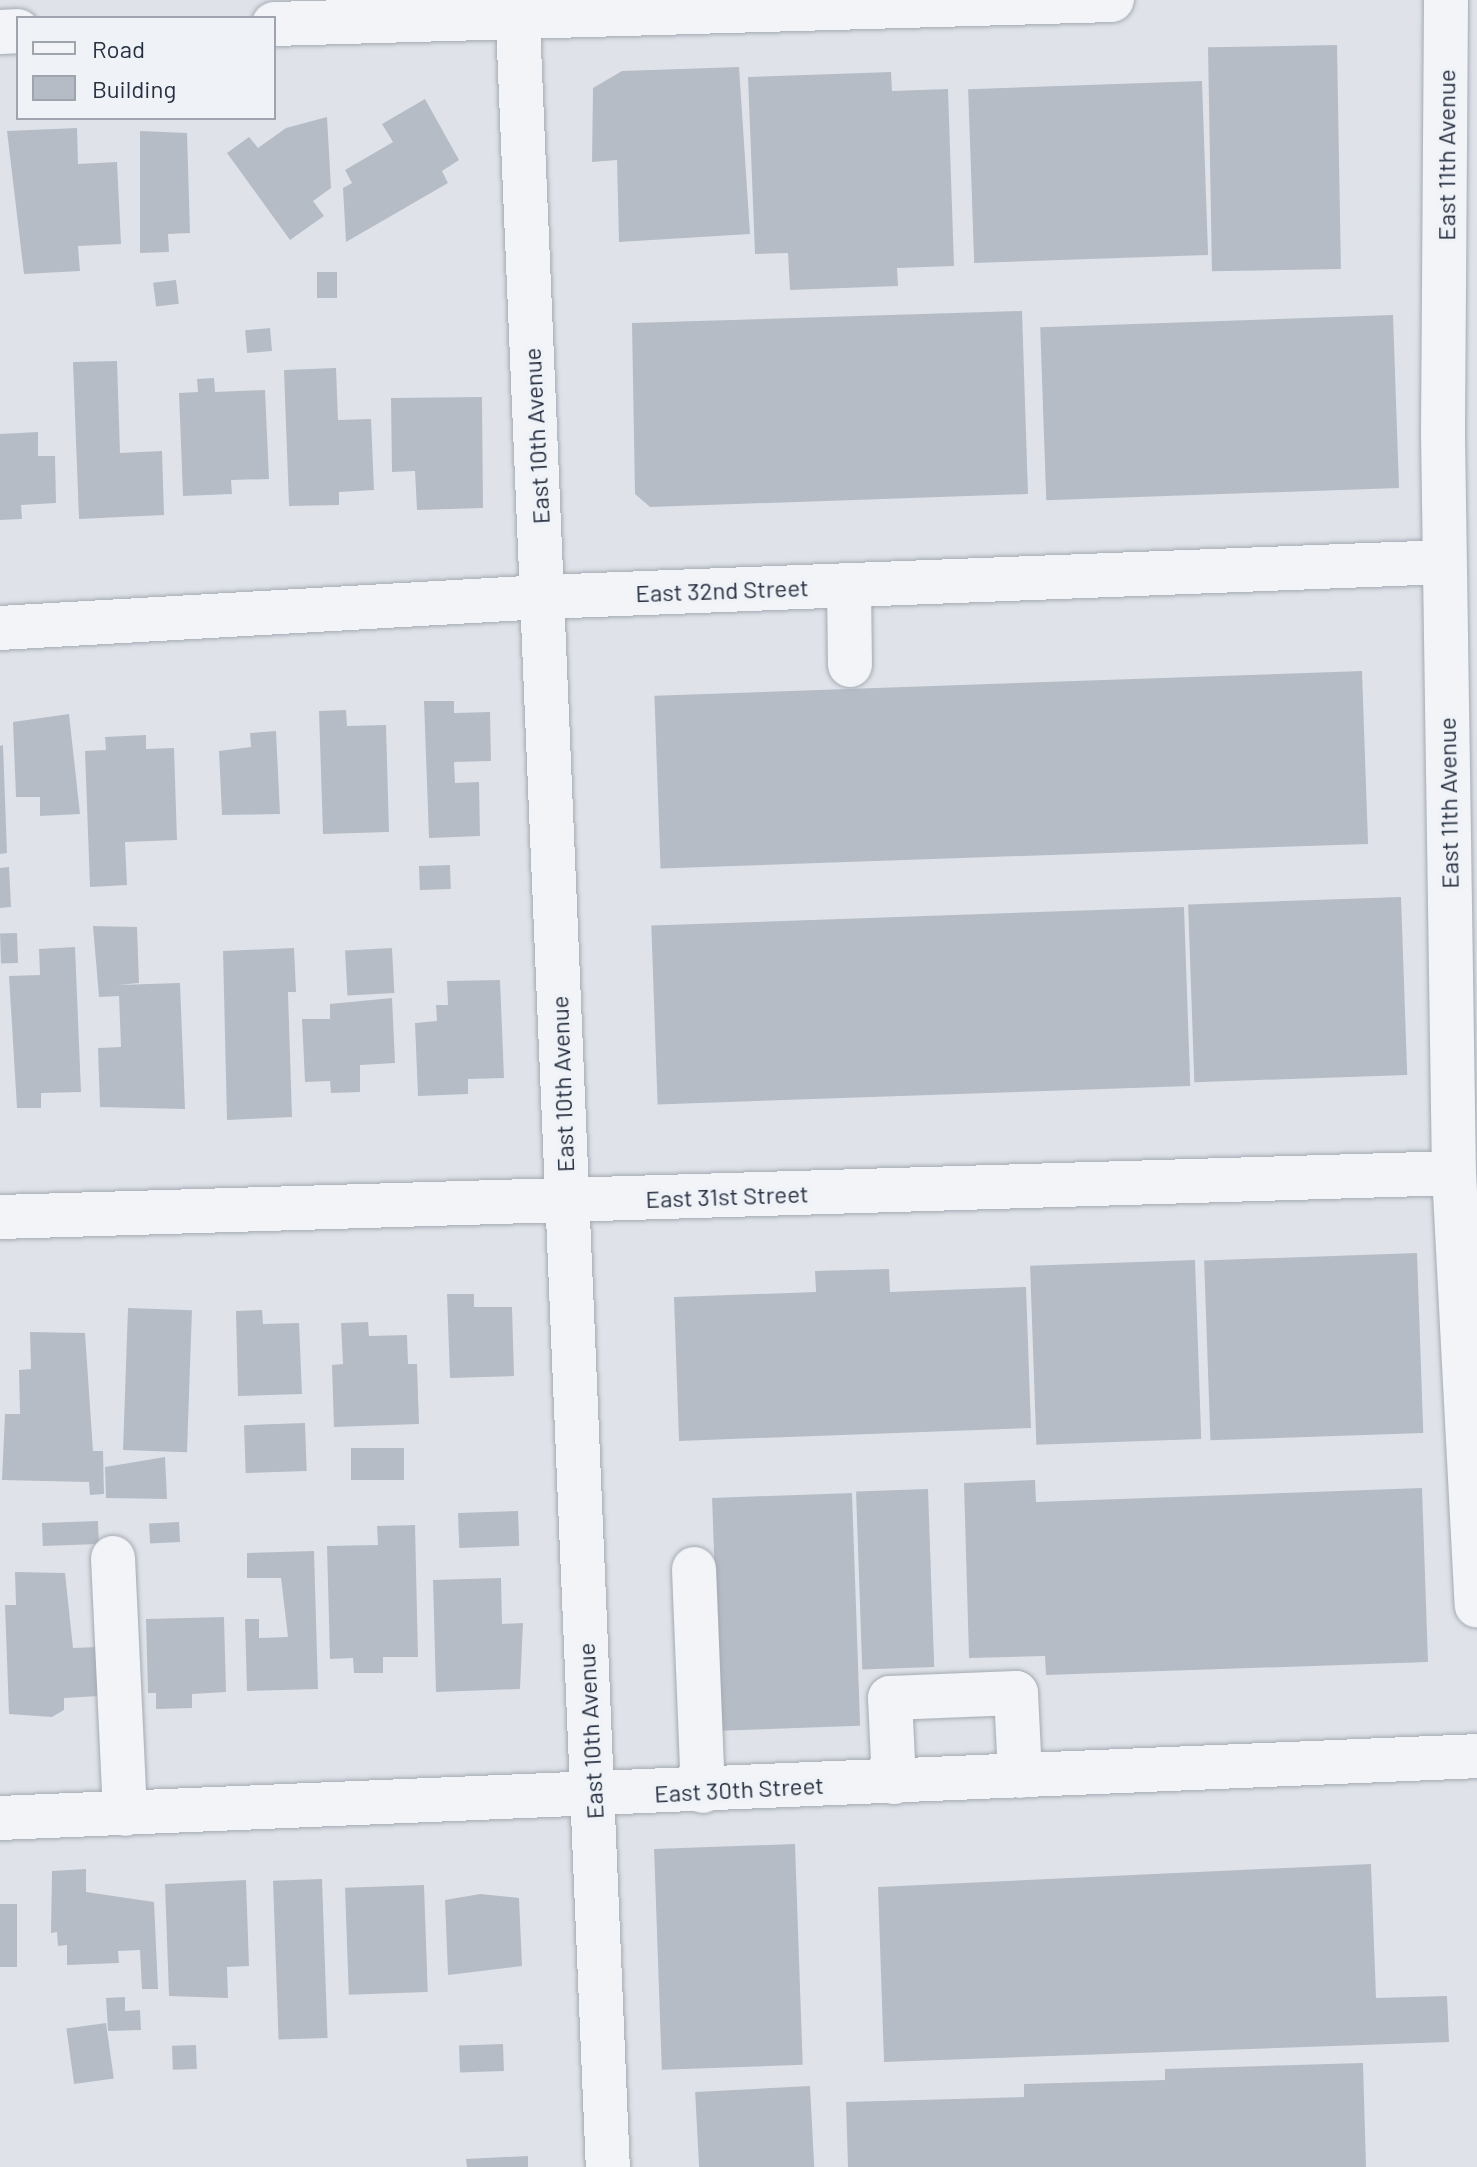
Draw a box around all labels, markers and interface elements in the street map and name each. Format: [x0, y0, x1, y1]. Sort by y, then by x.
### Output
legend [16, 16, 276, 120]
text: Road [92, 34, 145, 63]
street label: East 11th Avenue [1432, 69, 1460, 241]
text: Building [92, 74, 176, 103]
street label: East 10th Avenue [517, 347, 555, 525]
street label: East 32nd Street [635, 573, 809, 607]
street label: East 11th Avenue [1432, 717, 1464, 889]
street label: East 10th Avenue [545, 995, 579, 1173]
street label: East 31st Street [645, 1179, 809, 1213]
street label: East 10th Avenue [571, 1642, 609, 1820]
street label: East 30th Street [653, 1770, 825, 1808]

